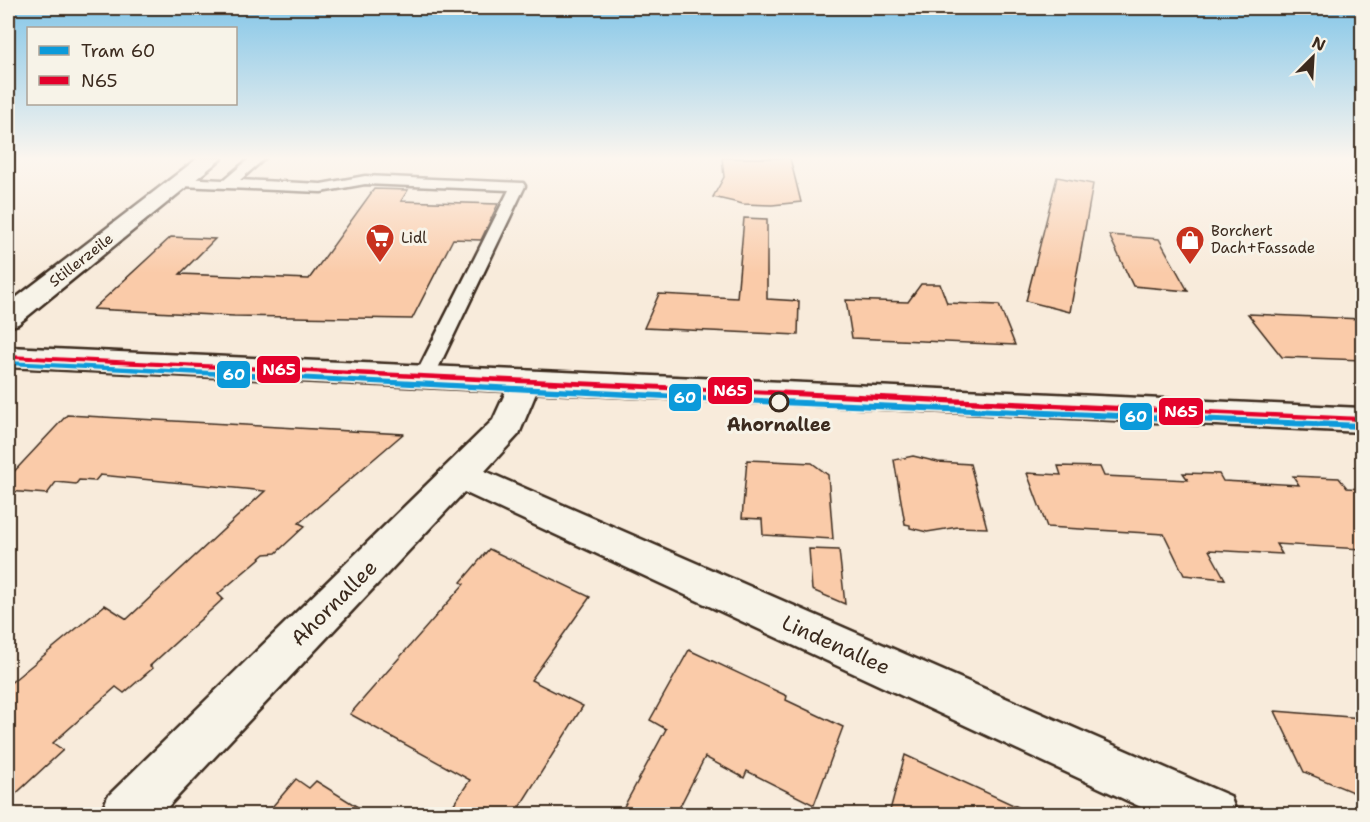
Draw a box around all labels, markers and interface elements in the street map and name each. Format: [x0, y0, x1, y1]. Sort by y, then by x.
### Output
legend [27, 27, 237, 105]
north arrow [1283, 27, 1343, 87]
text: N [1309, 32, 1329, 56]
text: Tram 60 [81, 39, 155, 63]
text: N65 [81, 69, 118, 93]
place label: Borchert Dach+Fassade [1211, 221, 1315, 258]
supermarket icon: Lidl [364, 222, 396, 264]
shop icon: Borchert Dach+Fassade [1174, 224, 1206, 266]
place label: Lidl [401, 228, 427, 248]
street label: Stillerzeile [45, 229, 117, 291]
line badge: N65 [256, 355, 301, 384]
text: N65 [262, 359, 296, 380]
line badge: 60 [216, 360, 251, 389]
text: 60 [223, 364, 245, 385]
line badge: N65 [707, 376, 753, 405]
text: N65 [713, 380, 747, 401]
line badge: 60 [668, 383, 702, 412]
text: 60 [674, 387, 696, 408]
marker: Ahornallee [769, 392, 789, 412]
line badge: N65 [1158, 397, 1204, 426]
text: N65 [1164, 401, 1198, 422]
line badge: 60 [1119, 402, 1153, 431]
text: 60 [1125, 406, 1147, 427]
place label: Ahornallee [727, 413, 831, 437]
street label: Ahornallee [285, 554, 383, 652]
street label: Lindenallee [777, 609, 895, 681]

